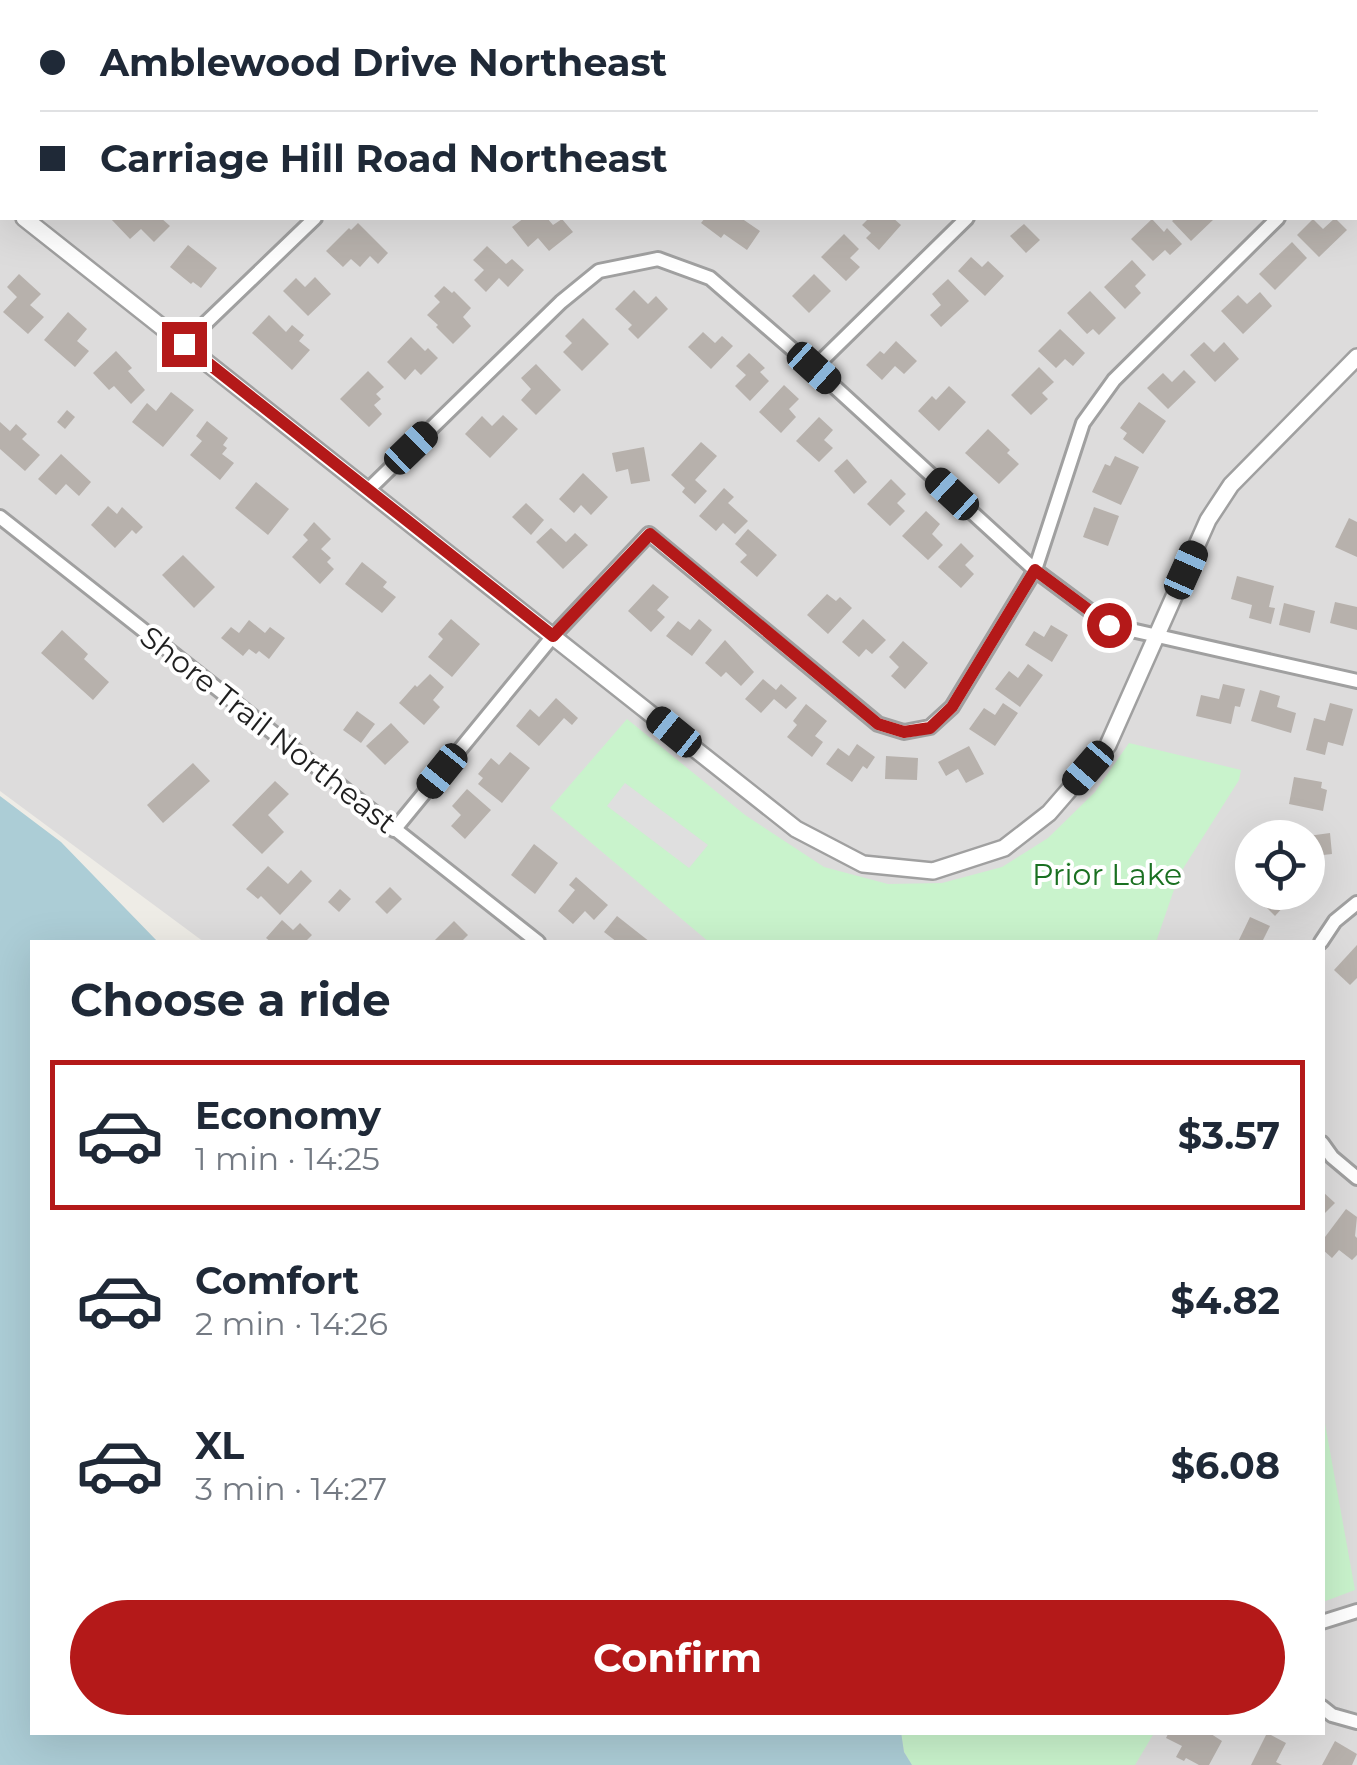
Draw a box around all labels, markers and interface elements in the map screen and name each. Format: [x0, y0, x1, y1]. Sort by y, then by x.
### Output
text: Amblewood Drive Northeast [100, 39, 667, 86]
text: Carriage Hill Road Northeast [100, 135, 668, 182]
route end [162, 322, 207, 367]
car [782, 337, 846, 399]
car [379, 416, 443, 480]
car [920, 463, 984, 525]
car [1160, 536, 1212, 604]
route start [1087, 603, 1132, 648]
street label: Shore Trail Northeast [133, 618, 404, 841]
car [641, 701, 707, 763]
car [1057, 736, 1119, 800]
car [411, 738, 473, 804]
map controls [1235, 820, 1325, 910]
button: locate [1235, 820, 1325, 910]
park label: Prior Lake [1032, 856, 1182, 893]
text: Choose a ride [70, 972, 391, 1027]
icon: car [75, 1090, 165, 1180]
text: Economy [195, 1092, 381, 1139]
text: $3.57 [1178, 1112, 1280, 1159]
text: 1 min · 14:25 [195, 1139, 380, 1178]
icon: car [75, 1255, 165, 1345]
text: Comfort [195, 1257, 359, 1304]
text: $4.82 [1171, 1277, 1280, 1324]
text: 2 min · 14:26 [195, 1304, 388, 1343]
icon: car [75, 1420, 165, 1510]
text: XL [195, 1422, 244, 1469]
text: $6.08 [1171, 1442, 1280, 1489]
text: 3 min · 14:27 [195, 1469, 387, 1508]
button: Confirm [70, 1600, 1285, 1715]

